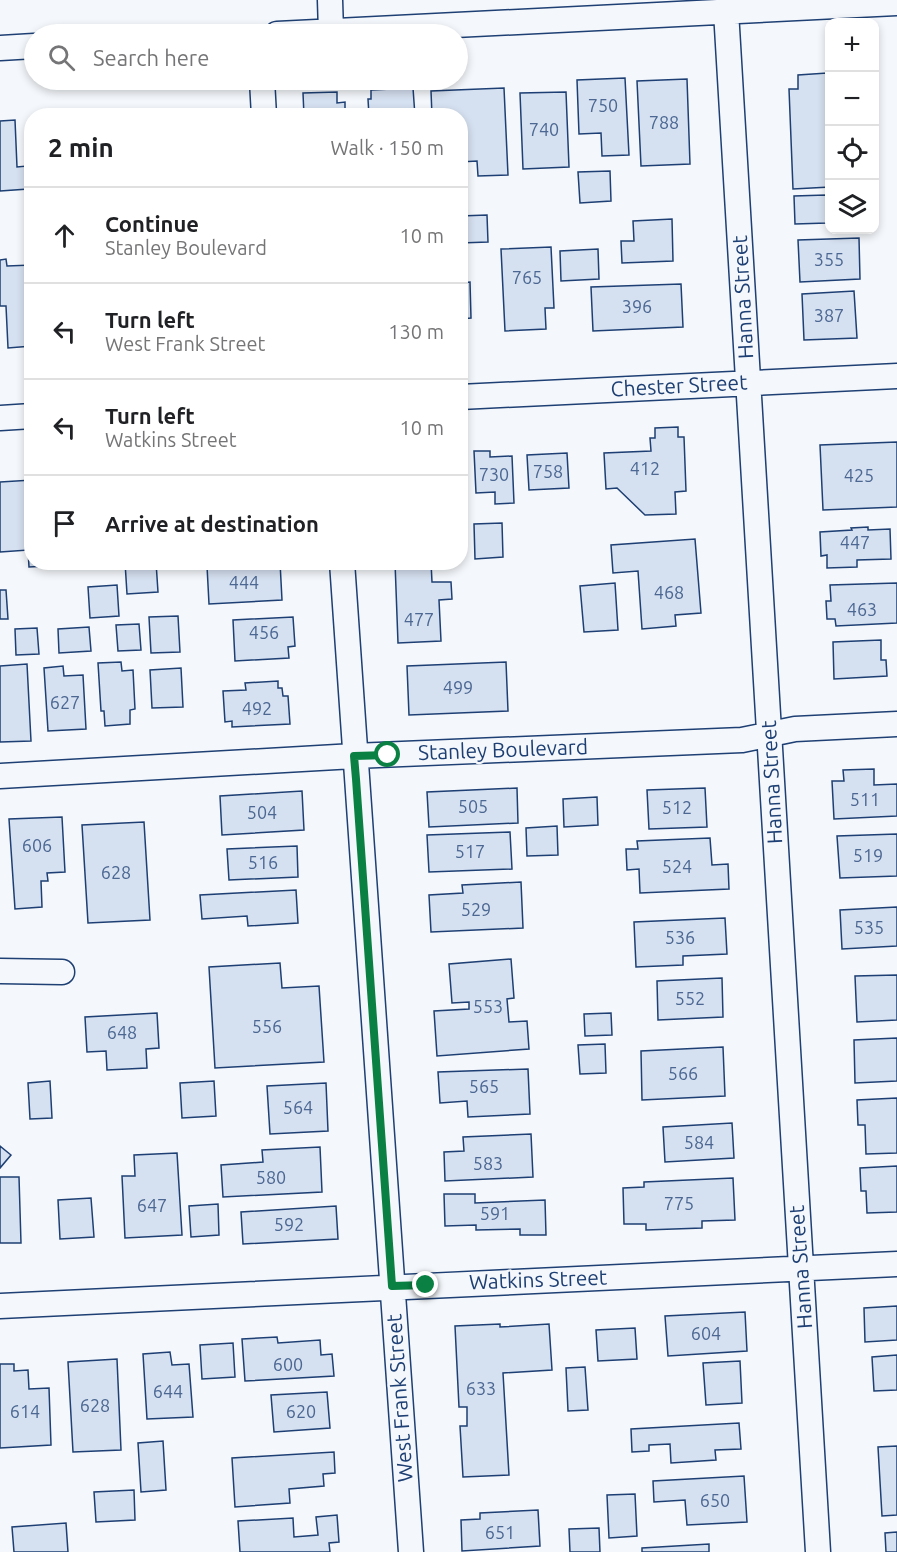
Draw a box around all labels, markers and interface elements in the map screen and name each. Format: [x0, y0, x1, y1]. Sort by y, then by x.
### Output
map controls [825, 18, 879, 234]
button: + [825, 18, 879, 72]
search box [24, 24, 468, 90]
icon: search [45, 41, 78, 74]
text: Search here [93, 45, 209, 70]
button: − [825, 72, 879, 126]
house number: 750 [588, 95, 618, 115]
house number: 788 [649, 112, 679, 132]
house number: 740 [529, 119, 559, 139]
button: locate [825, 126, 879, 180]
text: 2 min [48, 133, 114, 162]
text: Walk · 150 m [331, 136, 444, 159]
button: layers [825, 180, 879, 234]
text: Continue [105, 211, 199, 236]
icon: ahead [48, 219, 81, 252]
text: 10 m [400, 224, 444, 247]
street label: Hanna Street [727, 235, 757, 359]
text: Stanley Boulevard [105, 236, 267, 259]
house number: 355 [814, 249, 844, 269]
house number: 765 [512, 267, 542, 287]
house number: 396 [622, 296, 652, 316]
house number: 387 [814, 305, 844, 325]
text: Turn left [105, 307, 195, 332]
icon: left [48, 315, 81, 348]
text: 130 m [388, 320, 444, 343]
text: West Frank Street [105, 332, 265, 355]
street label: Chester Street [610, 369, 748, 401]
text: Turn left [105, 403, 195, 428]
icon: left [48, 411, 81, 444]
text: 10 m [400, 416, 444, 439]
text: Watkins Street [105, 428, 237, 451]
house number: 412 [630, 458, 660, 478]
house number: 758 [533, 461, 563, 481]
house number: 730 [479, 464, 509, 484]
house number: 425 [844, 465, 874, 485]
icon: arrive [48, 507, 81, 540]
text: Arrive at destination [105, 511, 319, 536]
house number: 447 [840, 532, 870, 552]
house number: 444 [229, 572, 259, 592]
house number: 468 [654, 582, 684, 602]
house number: 463 [847, 599, 877, 619]
house number: 477 [404, 609, 434, 629]
house number: 456 [249, 622, 279, 642]
house number: 499 [443, 677, 473, 697]
house number: 627 [50, 692, 80, 712]
house number: 492 [242, 698, 272, 718]
street label: Hanna Street [756, 720, 786, 844]
street label: Stanley Boulevard [418, 734, 588, 764]
route start [374, 741, 400, 767]
house number: 511 [850, 789, 880, 809]
house number: 505 [458, 796, 488, 816]
house number: 512 [662, 797, 692, 817]
house number: 504 [247, 802, 277, 822]
house number: 606 [22, 835, 52, 855]
house number: 517 [455, 841, 485, 861]
house number: 519 [853, 845, 883, 865]
house number: 516 [248, 852, 278, 872]
house number: 524 [662, 856, 692, 876]
house number: 628 [101, 862, 131, 882]
house number: 529 [461, 899, 491, 919]
house number: 535 [854, 917, 884, 937]
house number: 536 [665, 927, 695, 947]
house number: 552 [675, 988, 705, 1008]
house number: 553 [473, 996, 503, 1016]
house number: 556 [252, 1016, 282, 1036]
house number: 648 [107, 1022, 137, 1042]
house number: 566 [668, 1063, 698, 1083]
house number: 565 [469, 1076, 499, 1096]
house number: 564 [283, 1097, 313, 1117]
house number: 584 [684, 1132, 714, 1152]
house number: 583 [473, 1153, 503, 1173]
house number: 580 [256, 1167, 286, 1187]
house number: 775 [664, 1193, 694, 1213]
house number: 647 [137, 1195, 167, 1215]
house number: 591 [480, 1203, 510, 1223]
street label: Hanna Street [784, 1205, 816, 1330]
house number: 592 [274, 1214, 304, 1234]
street label: Watkins Street [468, 1265, 607, 1293]
route end [412, 1271, 438, 1297]
street label: West Frank Street [381, 1313, 417, 1483]
house number: 604 [691, 1323, 721, 1343]
house number: 600 [273, 1354, 303, 1374]
house number: 633 [466, 1378, 496, 1398]
house number: 644 [153, 1381, 183, 1401]
house number: 628 [80, 1395, 110, 1415]
house number: 614 [10, 1401, 40, 1421]
house number: 620 [286, 1401, 316, 1421]
house number: 650 [700, 1490, 730, 1510]
house number: 651 [485, 1522, 515, 1542]

